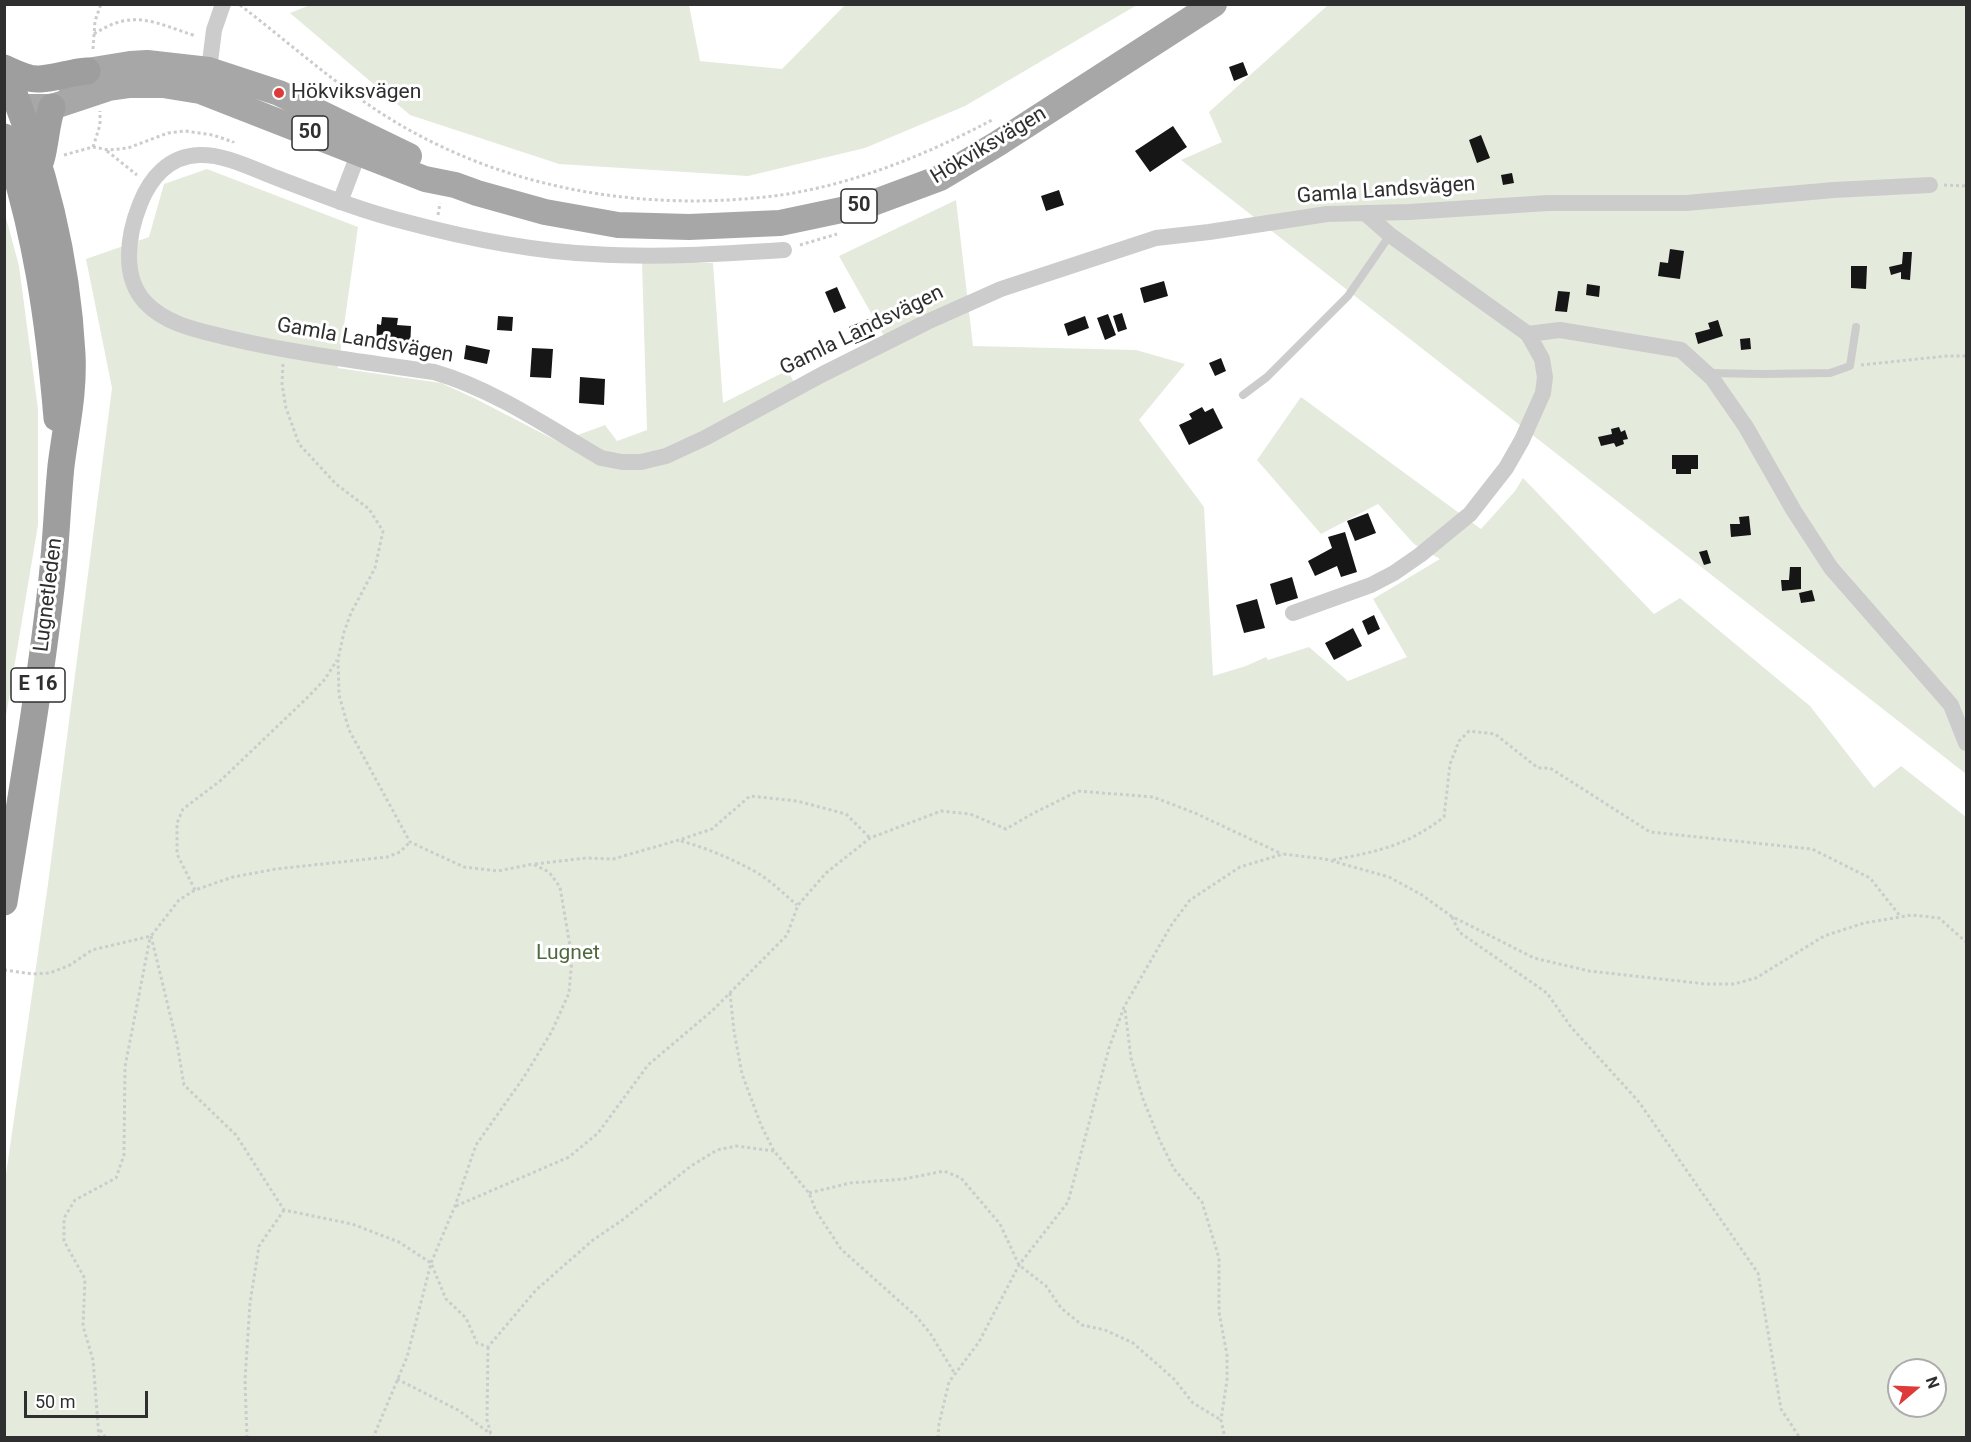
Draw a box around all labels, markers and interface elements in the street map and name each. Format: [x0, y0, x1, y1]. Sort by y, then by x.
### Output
place label: Hökviksvägen [291, 80, 421, 106]
marker: Hökviksvägen [272, 86, 286, 100]
street label: Hökviksvägen [927, 102, 1051, 190]
road number: 50 [292, 116, 328, 150]
street label: Gamla Landsvägen [1296, 172, 1476, 210]
road number: 50 [841, 189, 877, 223]
street label: Gamla Landsvägen [776, 280, 948, 382]
street label: Gamla Landsvägen [275, 313, 455, 369]
street label: Lugnetleden [30, 537, 68, 653]
road number: E 16 [11, 668, 65, 702]
park label: Lugnet [536, 941, 600, 967]
north arrow [1887, 1358, 1947, 1418]
text: N [1922, 1374, 1943, 1391]
scale bar [27, 1379, 152, 1417]
text: 50 m [35, 1391, 75, 1412]

